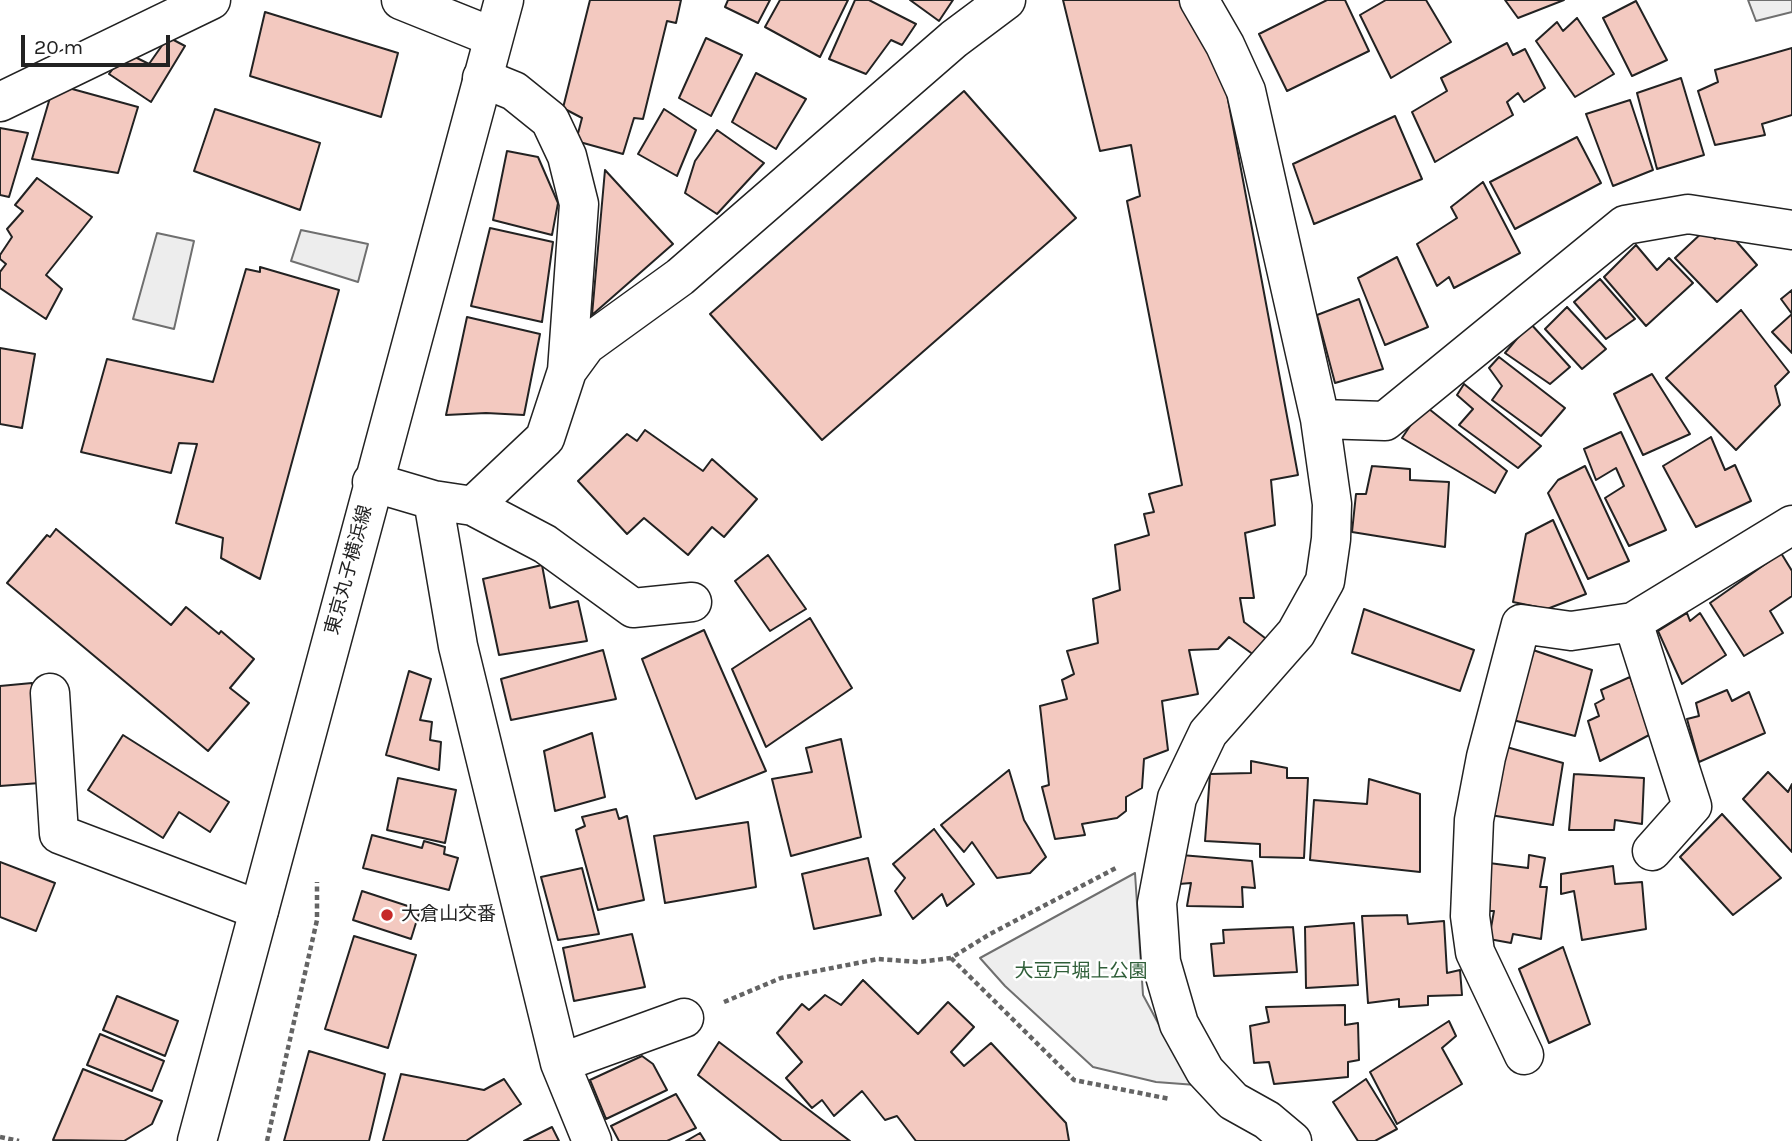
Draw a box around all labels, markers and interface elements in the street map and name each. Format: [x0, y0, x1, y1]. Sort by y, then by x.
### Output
scale bar [24, 21, 173, 65]
text: 20 m [34, 35, 83, 59]
street label: 東京丸子横浜線 [321, 503, 377, 637]
place label: 大倉山交番 [401, 904, 496, 926]
marker: 大倉山交番 [379, 907, 395, 923]
park label: 大豆戸堀上公園 [1015, 961, 1147, 983]

